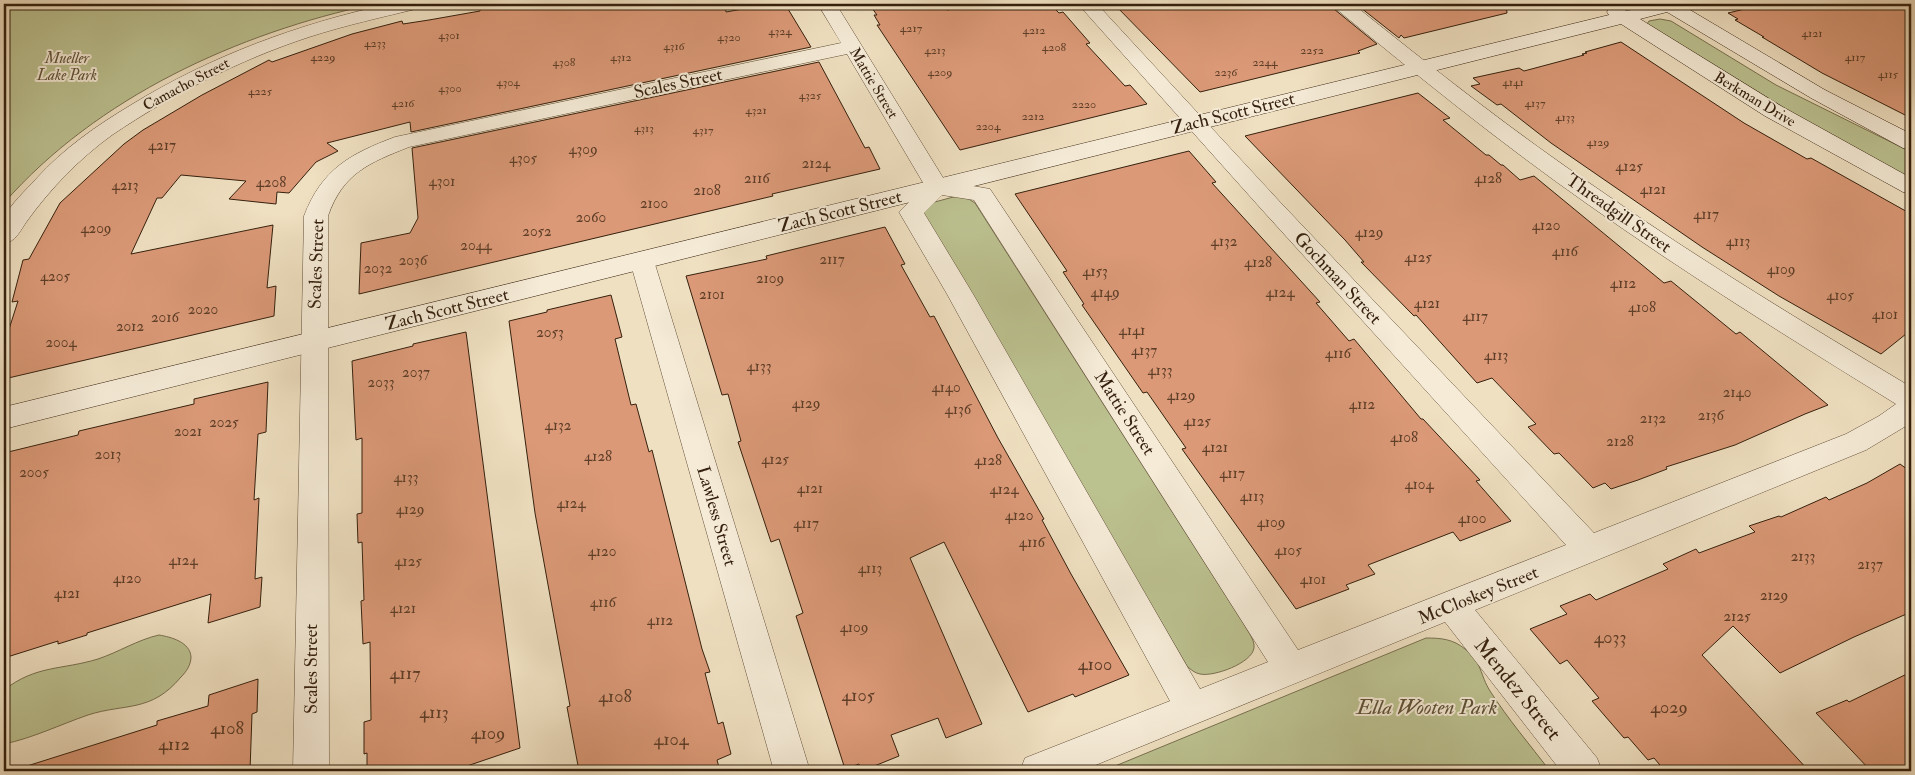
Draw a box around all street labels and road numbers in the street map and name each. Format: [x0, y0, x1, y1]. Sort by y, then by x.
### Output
street label: Mattie Street [845, 44, 902, 122]
street label: Camacho Street [140, 54, 233, 115]
street label: Scales Street [632, 63, 725, 104]
street label: Berkman Drive [1711, 68, 1799, 131]
street label: Zach Scott Street [1169, 87, 1297, 140]
street label: Threadgill Street [1562, 169, 1676, 258]
street label: Zach Scott Street [776, 185, 904, 238]
street label: Scales Street [303, 218, 330, 309]
street label: Gochman Street [1289, 227, 1386, 330]
street label: Zach Scott Street [383, 283, 511, 336]
street label: Mattie Street [1089, 367, 1160, 460]
street label: Lawless Street [691, 464, 742, 569]
street label: McCloskey Street [1415, 561, 1542, 630]
street label: Scales Street [300, 624, 323, 714]
street label: Mendez Street [1468, 633, 1567, 746]

